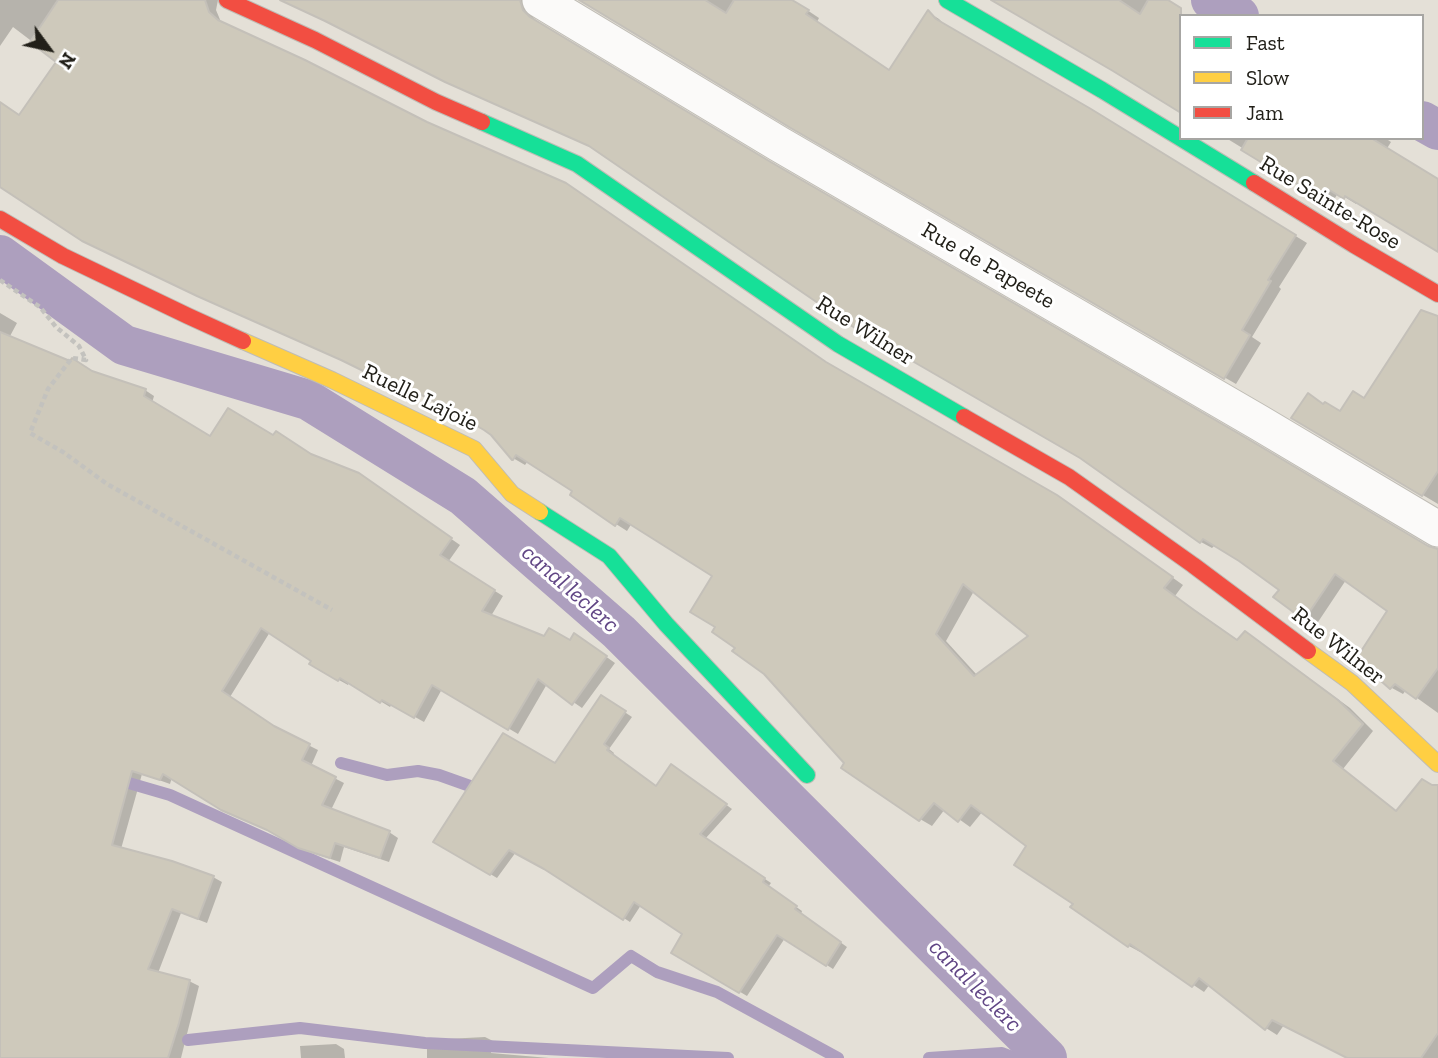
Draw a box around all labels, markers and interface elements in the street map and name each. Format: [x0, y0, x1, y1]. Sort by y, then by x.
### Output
north arrow [14, 14, 84, 84]
legend [1179, 14, 1424, 140]
text: Fast [1246, 30, 1285, 55]
text: N [53, 48, 81, 73]
text: Slow [1246, 65, 1289, 90]
text: Jam [1246, 100, 1283, 125]
street label: Rue Sainte-Rose [1255, 150, 1405, 256]
street label: Rue de Papeete [916, 217, 1060, 315]
street label: Rue Wilner [811, 290, 919, 372]
street label: Ruelle Lajoie [358, 358, 482, 438]
water label: canal leclerc [515, 539, 625, 639]
street label: Rue Wilner [1286, 601, 1390, 691]
water label: canal leclerc [922, 933, 1028, 1039]

